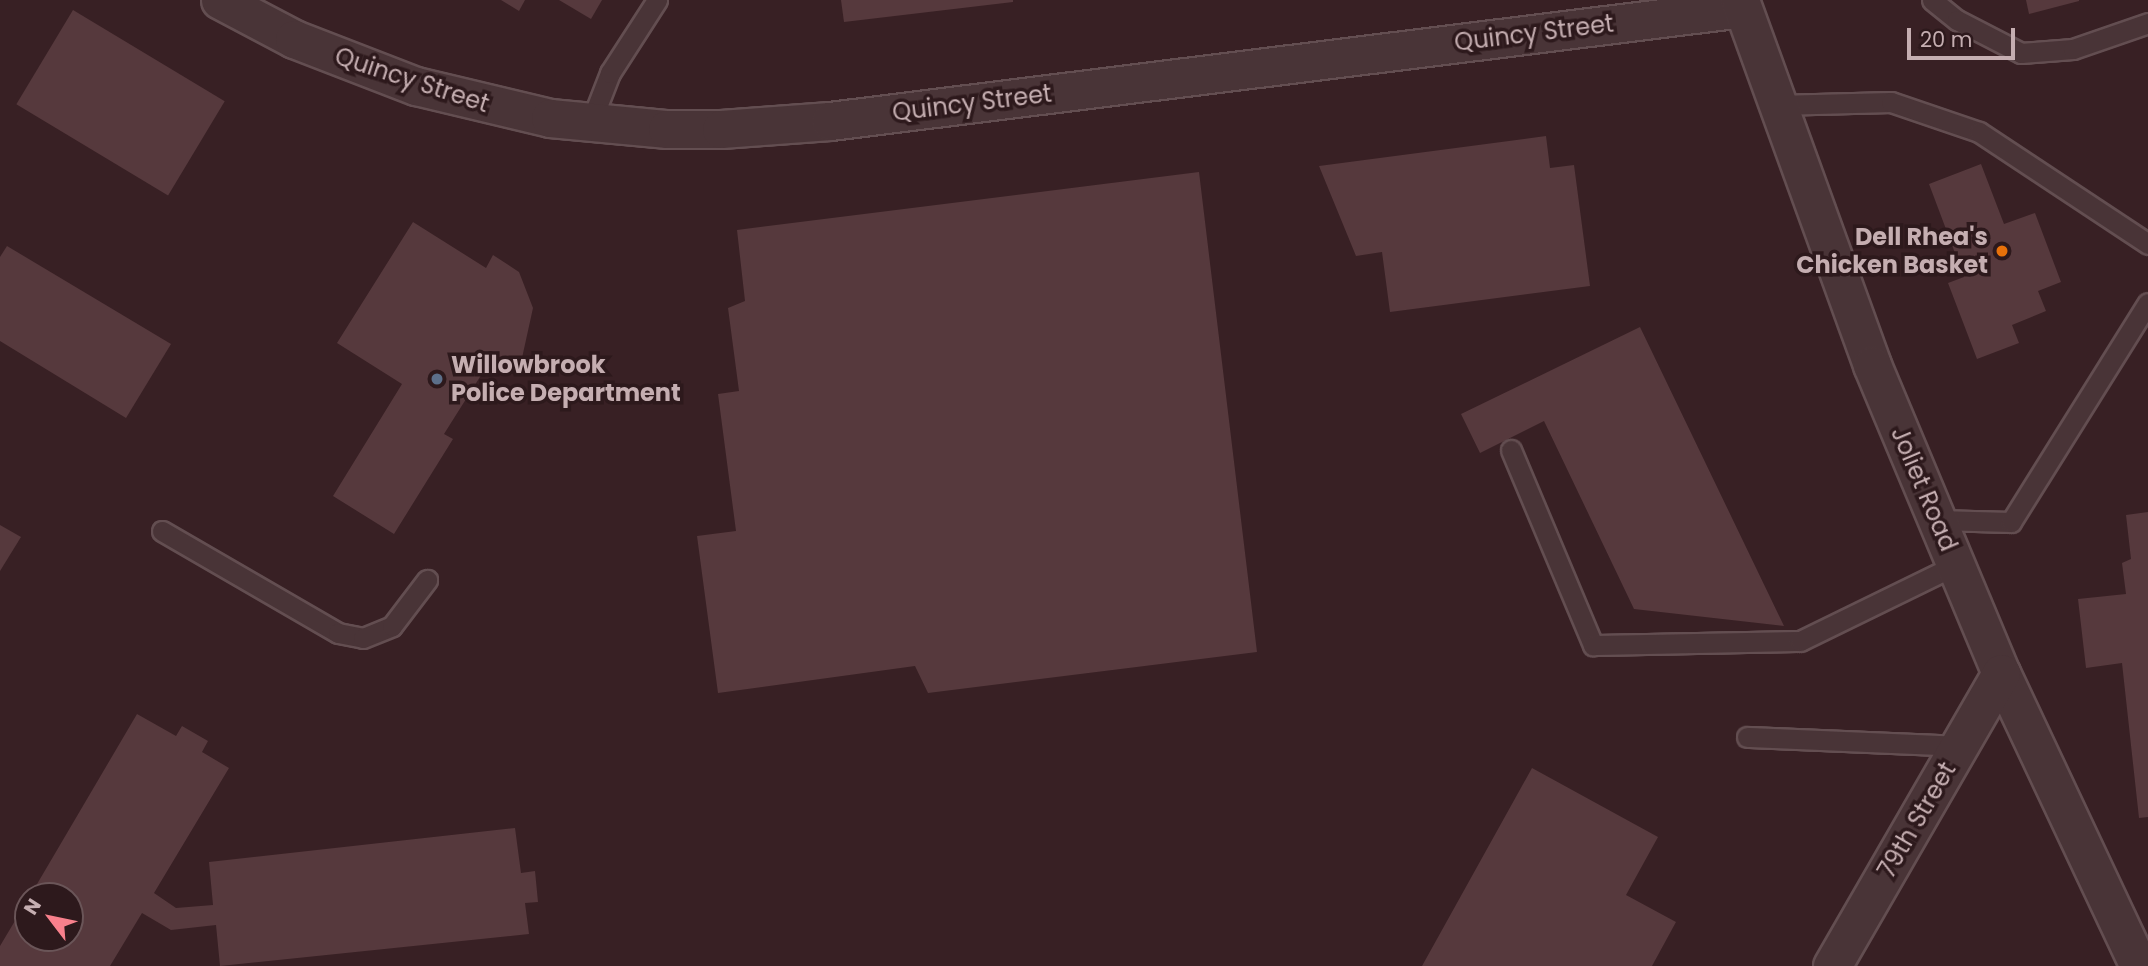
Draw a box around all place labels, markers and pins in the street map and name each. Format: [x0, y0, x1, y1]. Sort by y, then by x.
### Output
place label: Dell Rhea's Chicken Basket [1796, 223, 1988, 279]
marker: Dell Rhea's Chicken Basket [1994, 243, 2010, 259]
place label: Willowbrook Police Department [451, 351, 681, 407]
marker: Willowbrook Police Department [429, 371, 445, 387]

